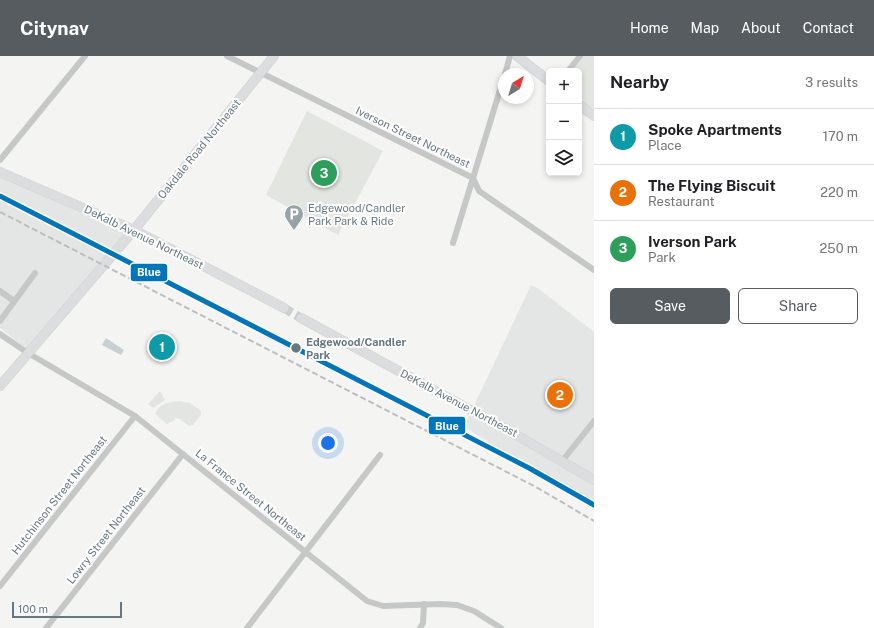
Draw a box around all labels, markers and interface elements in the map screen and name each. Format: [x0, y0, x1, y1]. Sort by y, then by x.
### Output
text: Citynav [20, 17, 89, 39]
text: Home [630, 20, 669, 36]
text: Map [691, 20, 719, 36]
text: About [741, 20, 781, 36]
text: Contact [803, 20, 854, 36]
north arrow [498, 68, 534, 104]
map controls [546, 68, 582, 176]
button: + [546, 68, 582, 104]
text: Nearby [610, 72, 669, 92]
text: 3 results [805, 75, 858, 90]
street label: Oakdale Road Northeast [155, 97, 243, 201]
street label: Iverson Street Northeast [354, 104, 472, 170]
button: − [546, 104, 582, 140]
text: Spoke Apartments [648, 121, 782, 138]
text: 1 [620, 129, 626, 144]
text: 170 m [823, 129, 858, 144]
text: Place [648, 138, 682, 153]
button: layers [546, 140, 582, 176]
pin: 3 [311, 158, 337, 188]
text: The Flying Biscuit [648, 177, 776, 194]
text: 2 [619, 185, 627, 200]
text: 220 m [820, 185, 858, 200]
text: Restaurant [648, 194, 714, 209]
place label: Edgewood/Candler Park Park & Ride [308, 202, 406, 227]
street label: DeKalb Avenue Northeast [82, 203, 206, 271]
parking icon: Edgewood/Candler Park Park & Ride [283, 203, 305, 231]
text: Iverson Park [648, 233, 737, 250]
text: 3 [619, 241, 627, 256]
text: 250 m [820, 241, 858, 256]
text: Park [648, 250, 676, 265]
line badge: Blue [130, 263, 168, 282]
text: Blue [137, 266, 161, 278]
button: Save [610, 288, 730, 324]
button: Share [738, 288, 858, 324]
pin: 1 [149, 332, 175, 362]
place label: Edgewood/Candler Park [306, 336, 406, 361]
marker: Edgewood/Candler Park [289, 341, 303, 355]
street label: DeKalb Avenue Northeast [398, 367, 520, 439]
pin: 2 [547, 380, 573, 410]
line badge: Blue [428, 416, 466, 435]
text: Blue [435, 420, 459, 432]
street label: Hutchinson Street Northeast [9, 433, 109, 557]
your location [318, 433, 338, 453]
street label: La France Street Northeast [193, 447, 309, 543]
street label: Lowry Street Northeast [64, 484, 148, 586]
scale bar [12, 600, 122, 619]
text: 100 m [18, 603, 48, 615]

